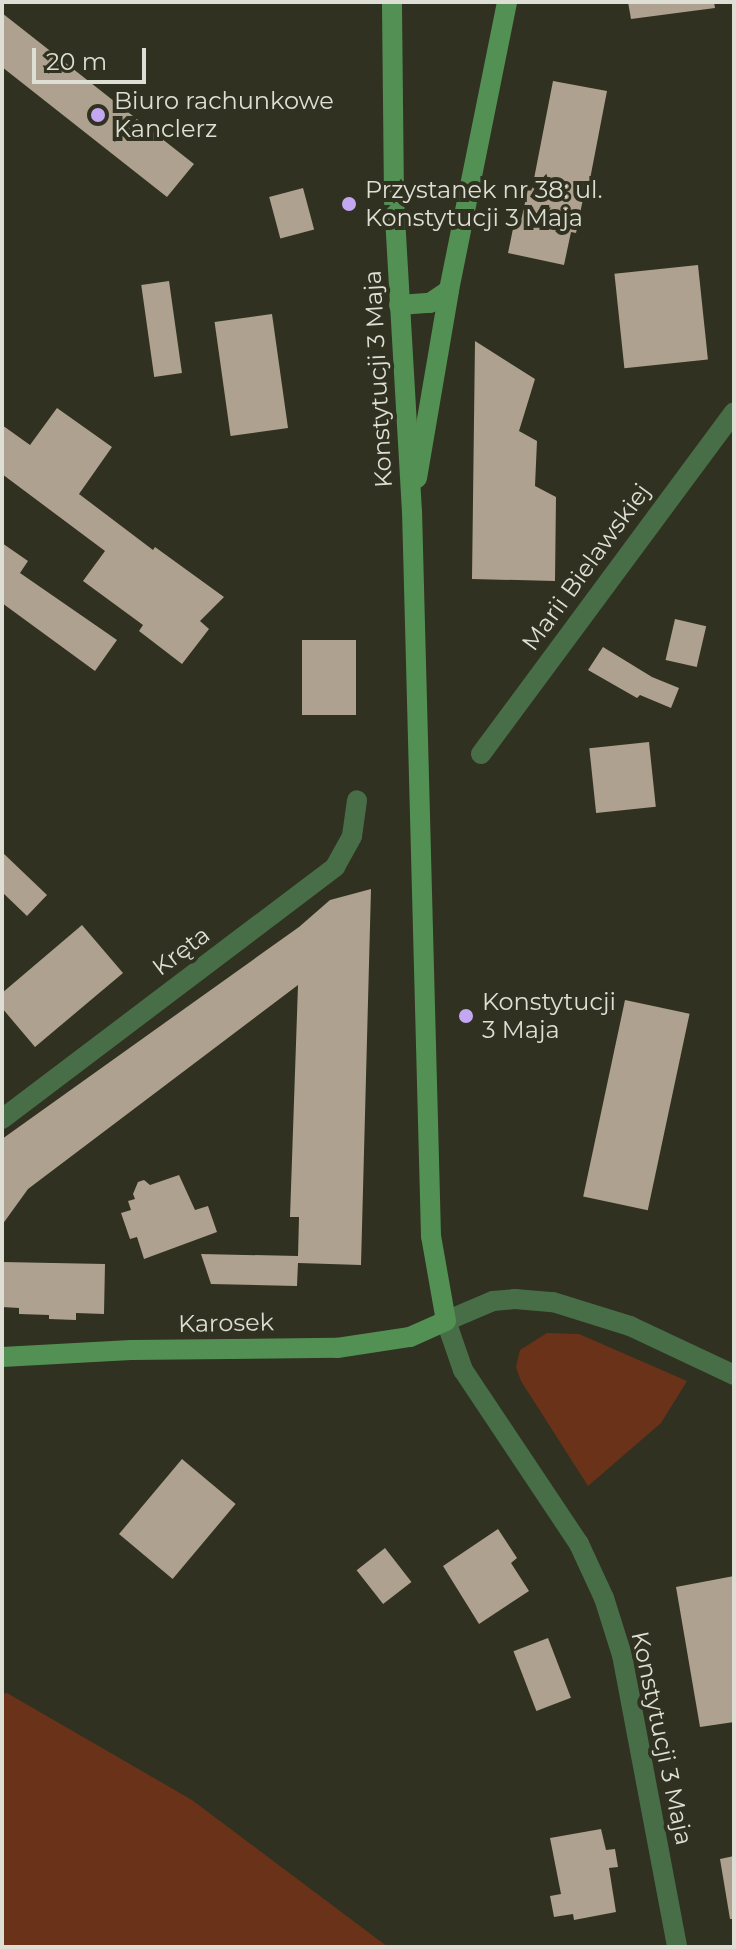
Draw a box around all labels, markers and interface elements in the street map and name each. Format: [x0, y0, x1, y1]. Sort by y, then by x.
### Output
scale bar [36, 32, 150, 82]
text: 20 m [46, 47, 107, 76]
place label: Biuro rachunkowe Kanclerz [114, 87, 334, 143]
marker: Biuro rachunkowe Kanclerz [89, 106, 107, 124]
place label: Przystanek nr 38: ul. Konstytucji 3 Maja [365, 176, 603, 232]
marker: Przystanek nr 38: ul. Konstytucji 3 Maja [340, 195, 358, 213]
street label: Konstytucji 3 Maja [358, 269, 398, 489]
street label: Marii Bielawskiej [516, 478, 656, 656]
street label: Kręta [147, 920, 215, 982]
place label: Konstytucji 3 Maja [482, 988, 616, 1044]
marker: Konstytucji 3 Maja [457, 1007, 475, 1025]
street label: Karosek [178, 1308, 274, 1338]
street label: Konstytucji 3 Maja [625, 1628, 699, 1848]

